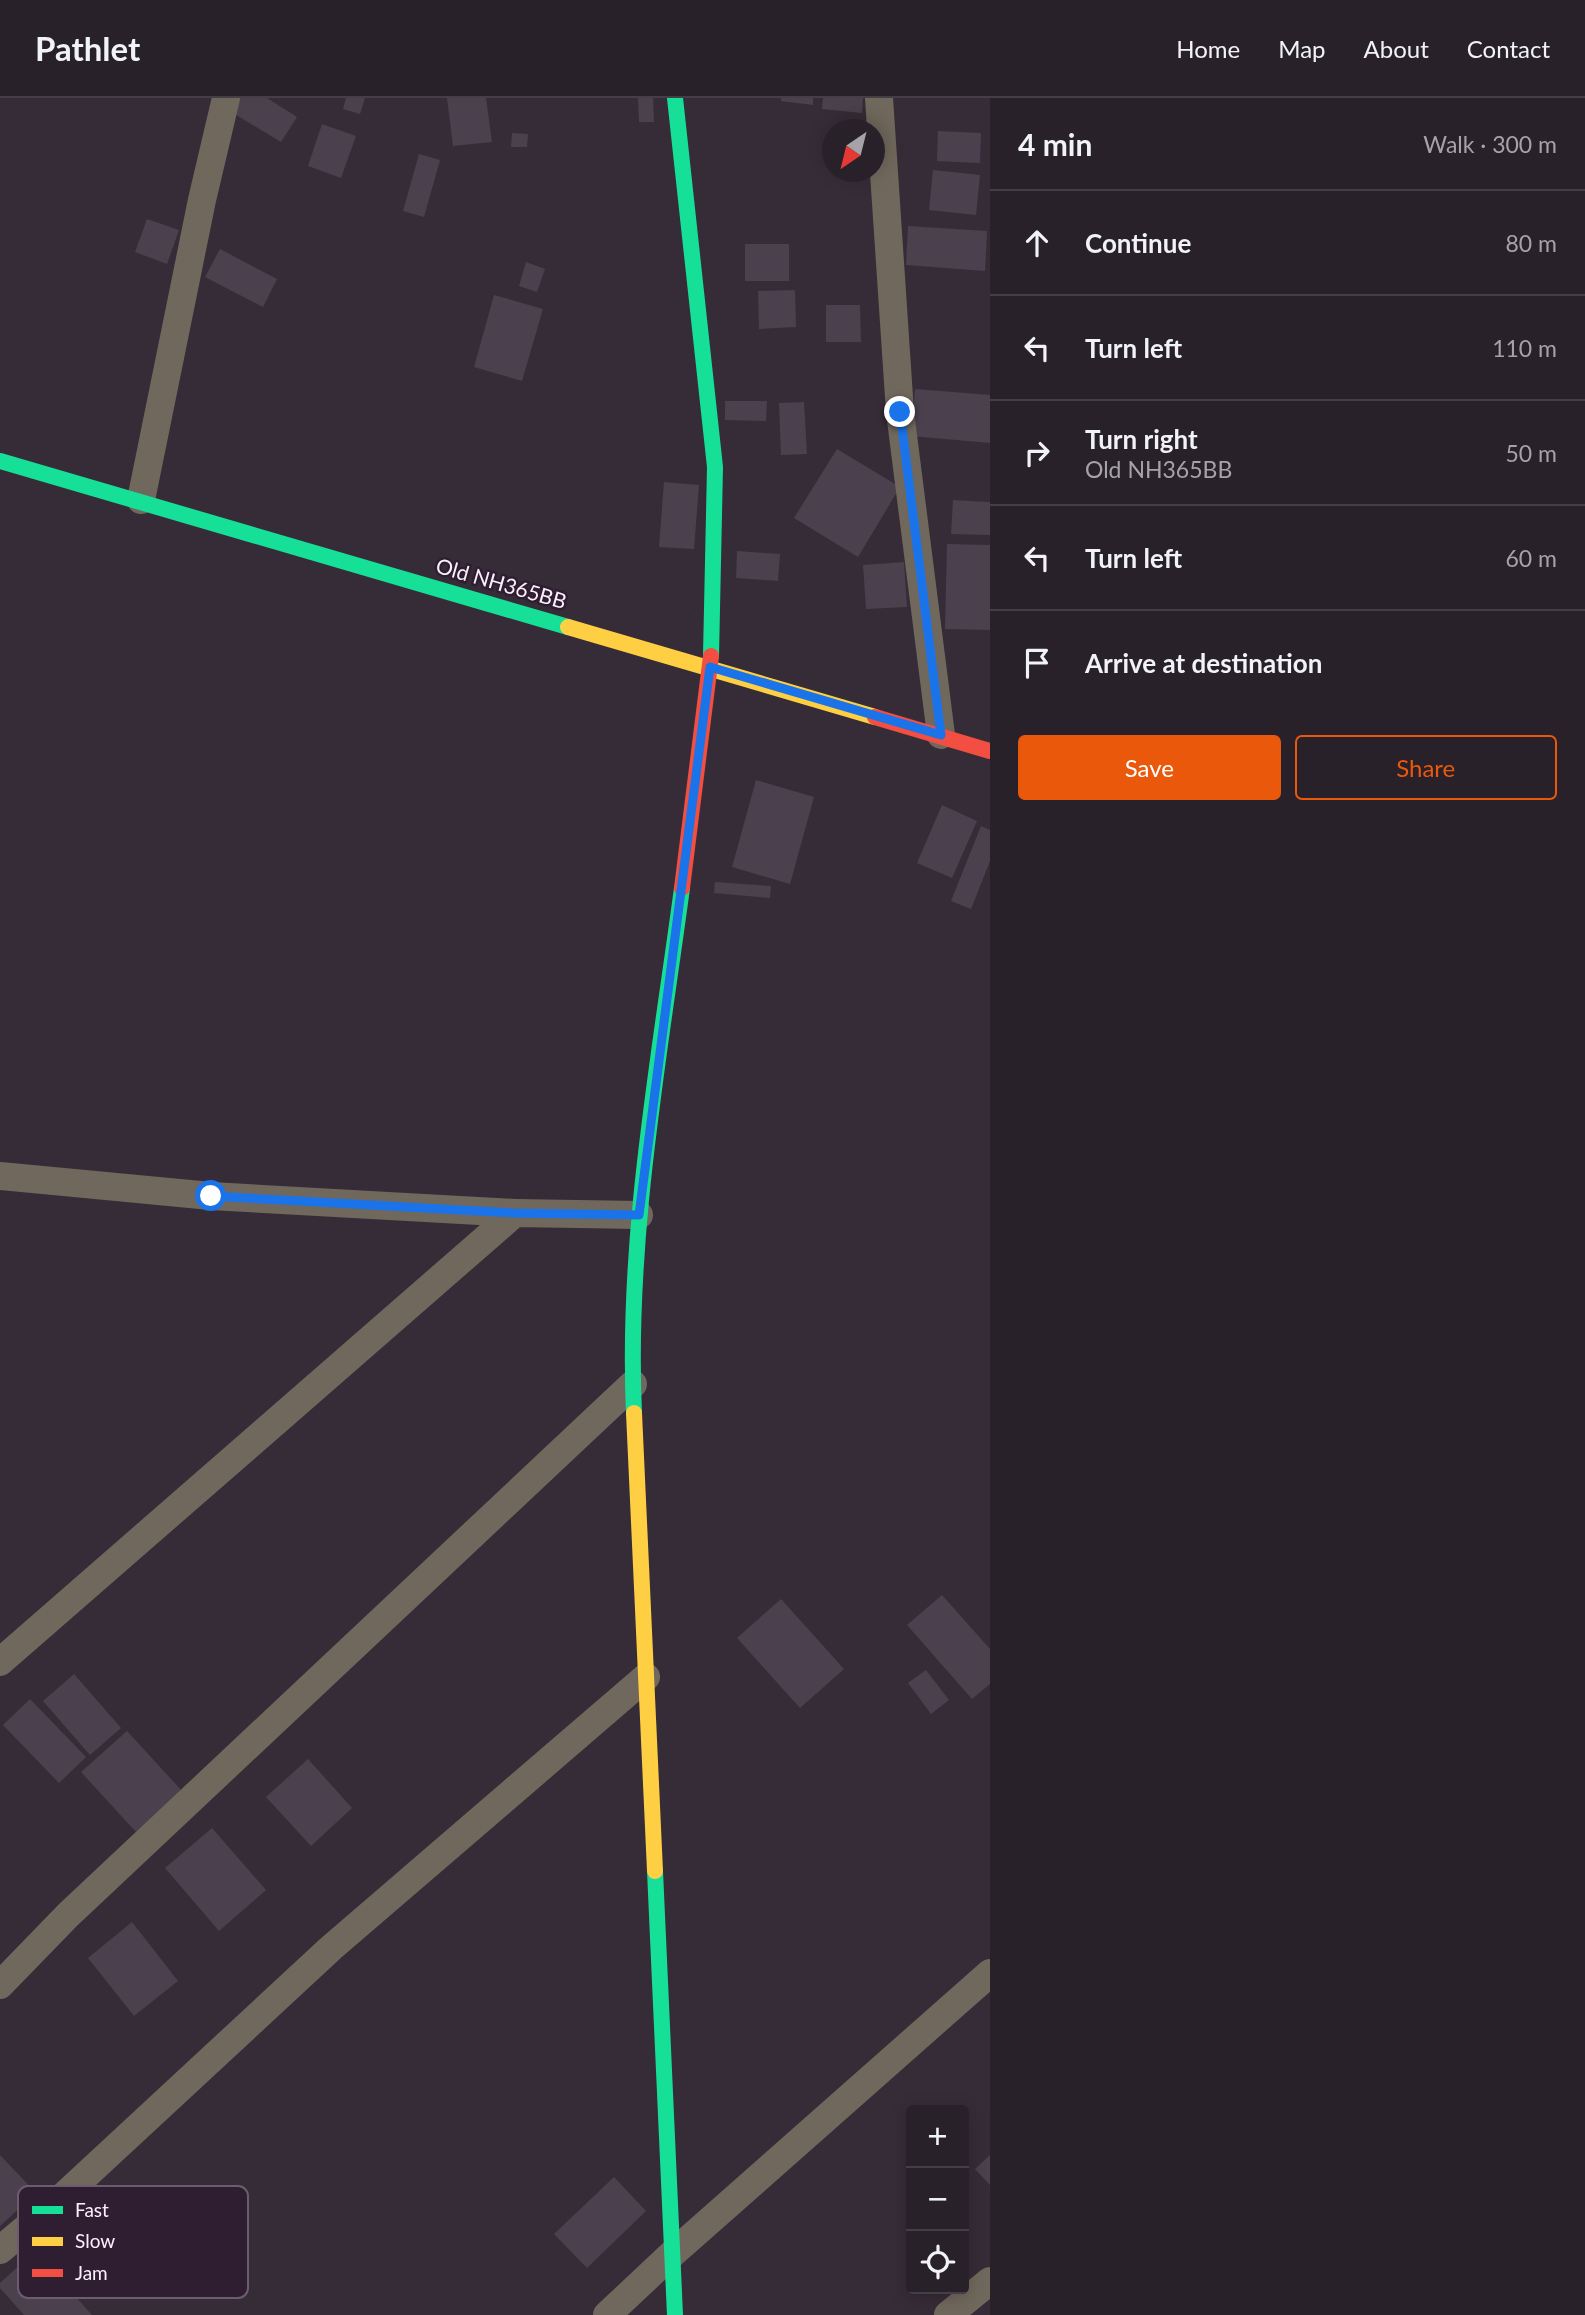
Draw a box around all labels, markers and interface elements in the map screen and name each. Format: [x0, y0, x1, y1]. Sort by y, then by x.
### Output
text: Pathlet [35, 28, 140, 68]
text: Home [1176, 34, 1240, 63]
text: Map [1278, 34, 1326, 63]
text: About [1364, 34, 1429, 63]
text: Contact [1467, 34, 1550, 63]
north arrow [822, 119, 885, 182]
text: 4 min [1018, 126, 1092, 162]
text: Walk · 300 m [1423, 130, 1557, 158]
icon: ahead [1018, 224, 1056, 262]
text: Continue [1085, 227, 1191, 259]
text: 80 m [1506, 229, 1557, 257]
icon: left [1018, 329, 1056, 367]
text: Turn left [1085, 332, 1182, 364]
text: 110 m [1492, 334, 1557, 362]
route end [884, 396, 915, 427]
text: Turn right [1085, 423, 1198, 455]
icon: right [1018, 434, 1056, 472]
text: 50 m [1506, 439, 1557, 467]
text: Old NH365BB [1085, 455, 1232, 483]
icon: left [1018, 539, 1056, 577]
text: Turn left [1085, 542, 1182, 574]
text: 60 m [1506, 544, 1557, 572]
street label: Old NH365BB [433, 552, 569, 613]
icon: arrive [1018, 644, 1056, 682]
text: Arrive at destination [1085, 647, 1322, 679]
button: Save [1018, 735, 1281, 800]
button: Share [1295, 735, 1557, 800]
route start [195, 1180, 226, 1211]
map controls [906, 2105, 969, 2294]
button: + [906, 2105, 969, 2168]
button: − [906, 2168, 969, 2231]
legend [18, 2186, 248, 2298]
text: Fast [75, 2198, 109, 2221]
text: Slow [75, 2229, 115, 2252]
button: locate [906, 2231, 969, 2294]
text: Jam [75, 2261, 108, 2284]

